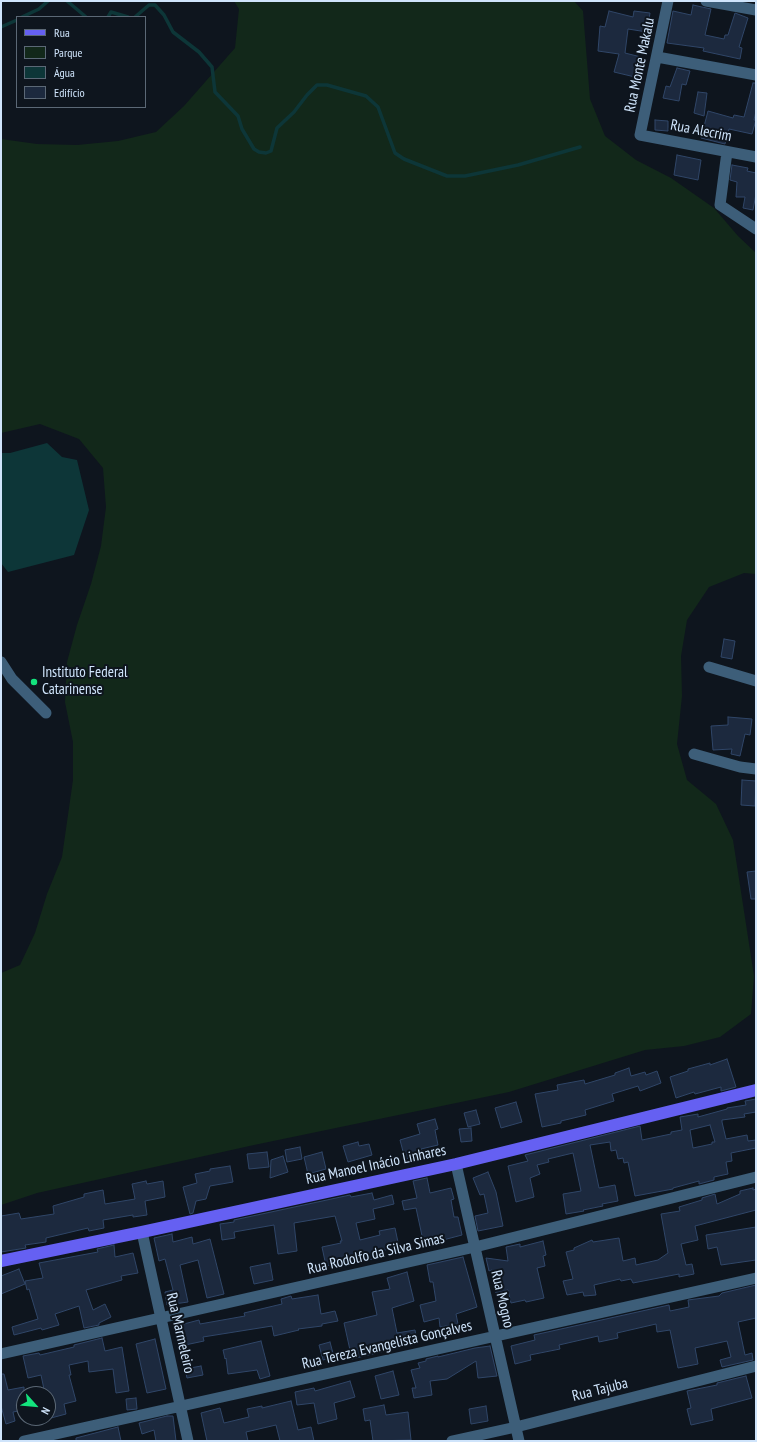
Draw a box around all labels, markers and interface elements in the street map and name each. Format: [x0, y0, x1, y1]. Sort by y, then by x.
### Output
legend [16, 16, 146, 108]
street label: Rua Monte Makalu [621, 16, 659, 114]
text: Rua [54, 25, 70, 40]
text: Parque [54, 45, 83, 60]
text: Água [54, 65, 75, 80]
text: Edifício [54, 85, 85, 100]
street label: Rua Alecrim [669, 116, 733, 146]
place label: Instituto Federal Catarinense [42, 664, 128, 699]
marker: Instituto Federal Catarinense [29, 677, 39, 687]
street label: Rua Manoel Inácio Linhares [304, 1141, 448, 1189]
street label: Rua Rodolfo da Silva Simas [306, 1229, 446, 1279]
street label: Rua Mogno [487, 1268, 517, 1330]
street label: Rua Marmeleiro [162, 1291, 198, 1375]
street label: Rua Tereza Evangelista Gonçalves [300, 1317, 474, 1373]
street label: Rua Tajuba [570, 1374, 630, 1406]
north arrow [16, 1386, 56, 1426]
text: N [38, 1405, 53, 1417]

